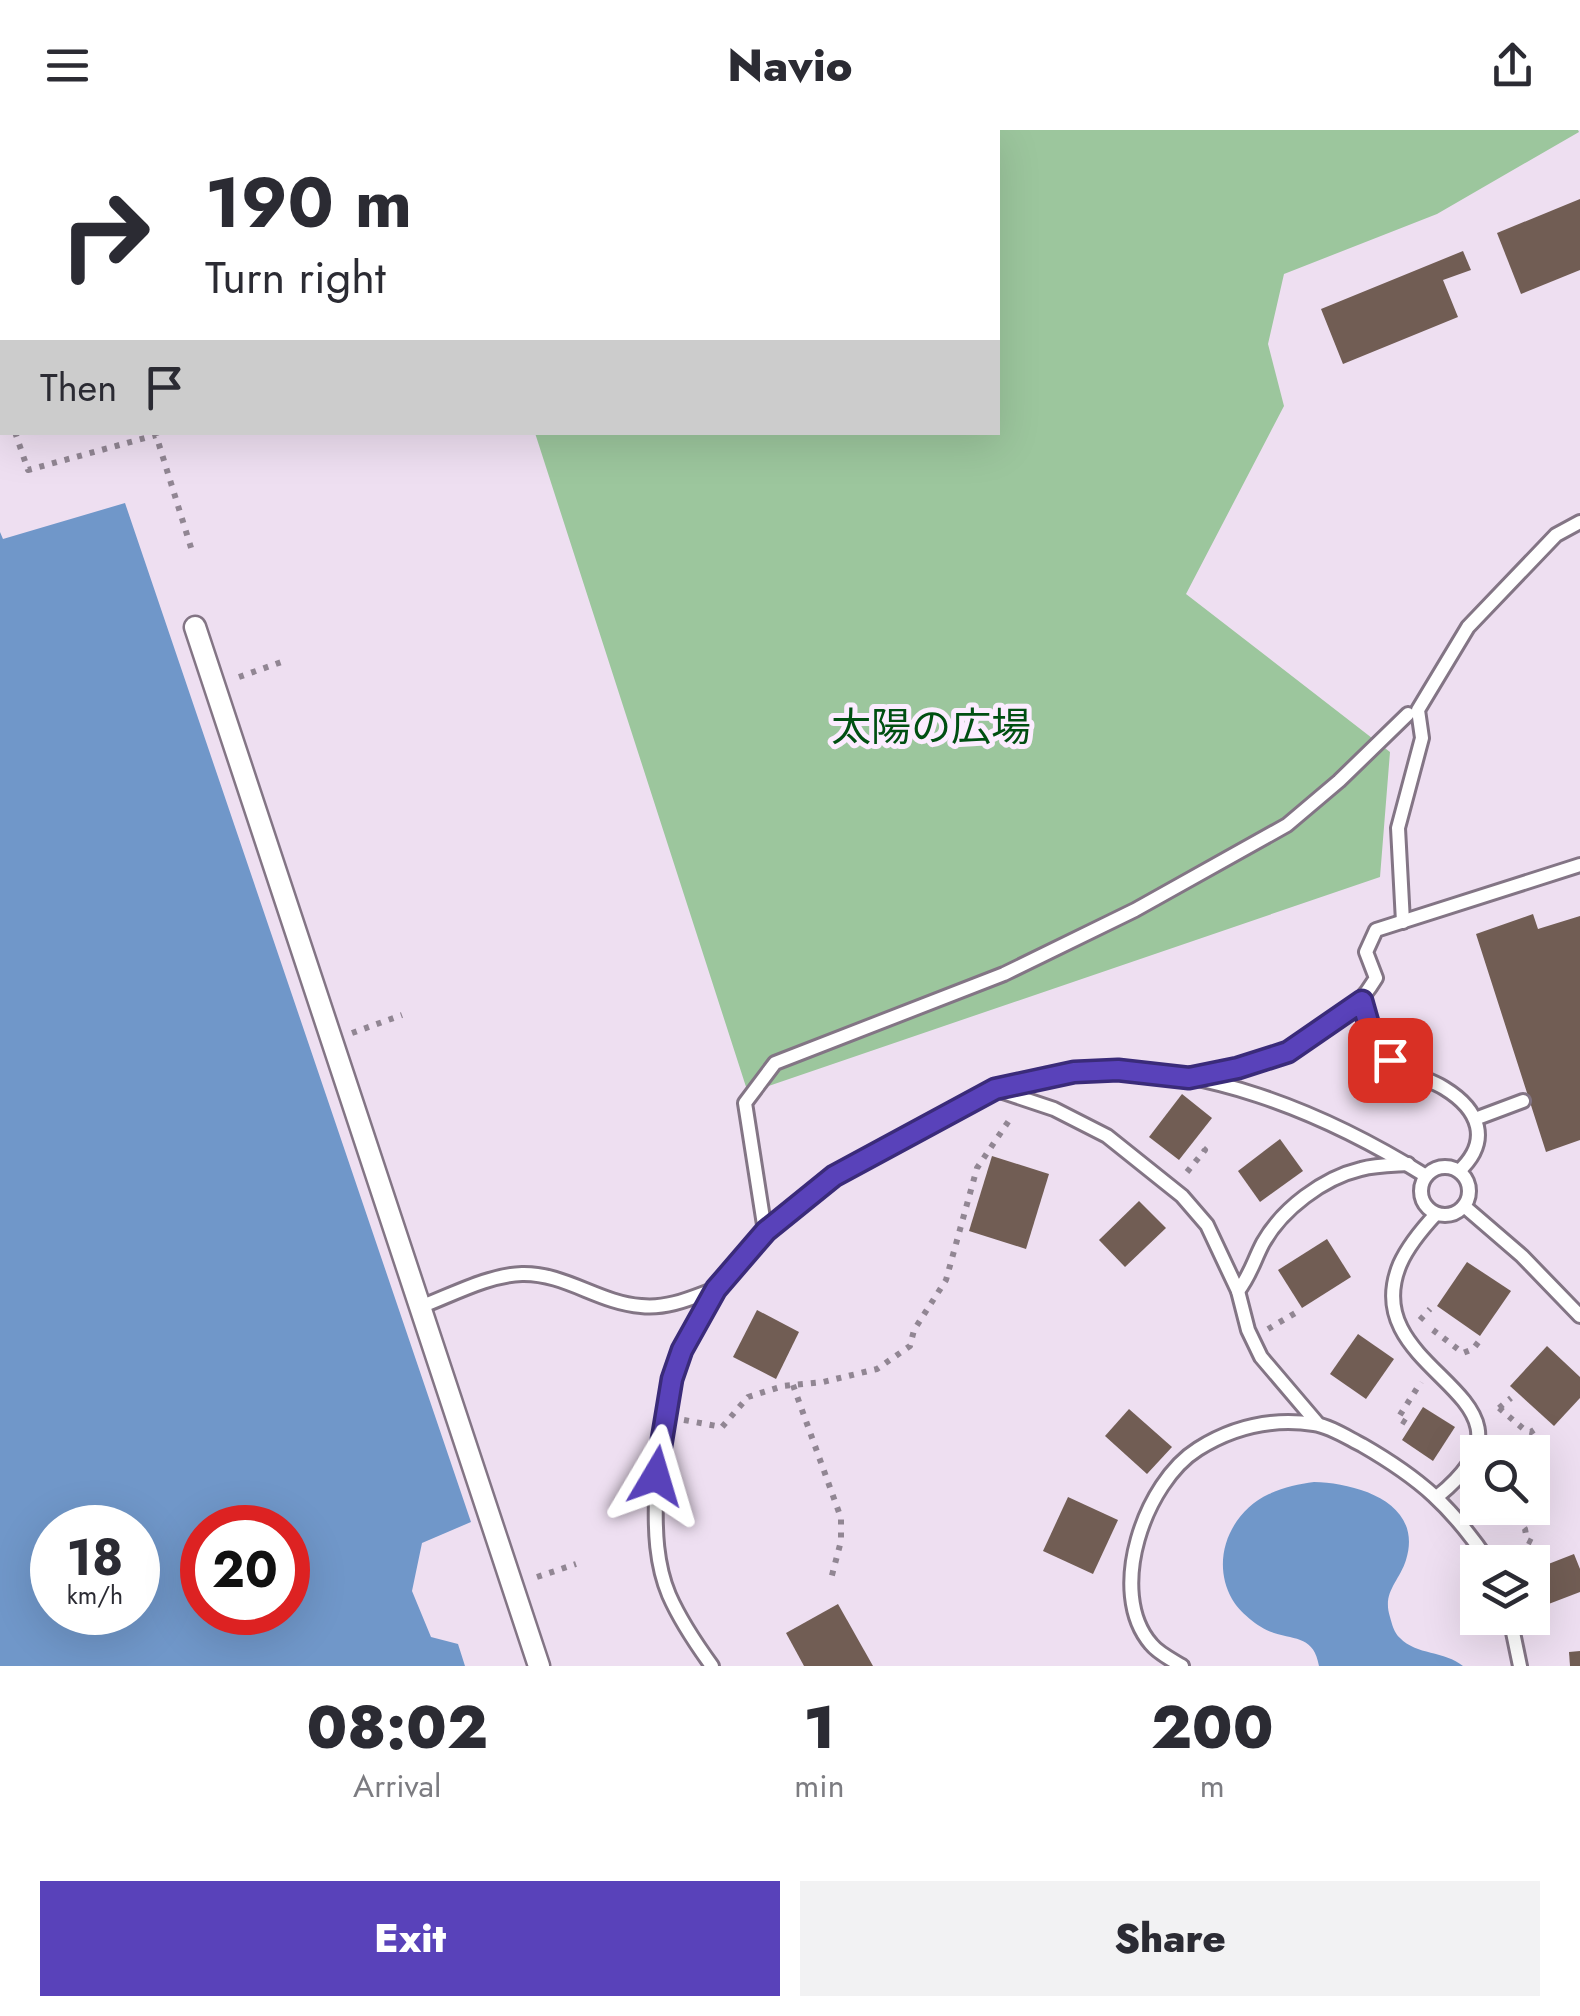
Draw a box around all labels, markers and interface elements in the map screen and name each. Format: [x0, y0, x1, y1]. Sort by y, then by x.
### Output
text: Navio [727, 33, 853, 98]
icon: menu [40, 38, 95, 93]
icon: share [1485, 38, 1540, 93]
text: 190 m [205, 152, 412, 253]
icon: right [40, 170, 170, 300]
text: Turn right [205, 245, 386, 310]
text: Then [40, 360, 117, 415]
icon: arrive [137, 360, 192, 415]
park label: 太陽の広場 [831, 698, 1031, 756]
pin [1348, 1018, 1433, 1103]
icon: arrive [1363, 1033, 1418, 1088]
position arrow [604, 1424, 708, 1528]
map controls [1460, 1435, 1550, 1635]
button: search [1460, 1435, 1550, 1525]
speed limit sign: 20 [180, 1505, 310, 1635]
text: 18 [67, 1521, 123, 1594]
button: layers [1460, 1545, 1550, 1635]
text: km/h [67, 1577, 123, 1613]
text: 08:02 [306, 1684, 488, 1771]
text: 1 [804, 1684, 835, 1771]
text: 200 [1151, 1684, 1274, 1771]
text: Arrival [353, 1763, 441, 1809]
text: min [794, 1763, 844, 1809]
text: m [1200, 1763, 1225, 1809]
button: Exit [40, 1881, 780, 1996]
button: Share [800, 1881, 1540, 1996]

